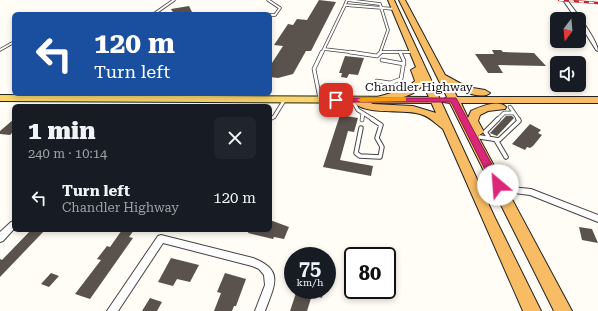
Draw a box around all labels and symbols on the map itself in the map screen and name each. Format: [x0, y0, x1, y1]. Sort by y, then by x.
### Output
north arrow [550, 12, 586, 48]
street label: Chandler Highway [365, 80, 474, 94]
pin [319, 83, 353, 117]
position arrow [477, 164, 519, 206]
speed limit sign: 80 [344, 247, 396, 299]

